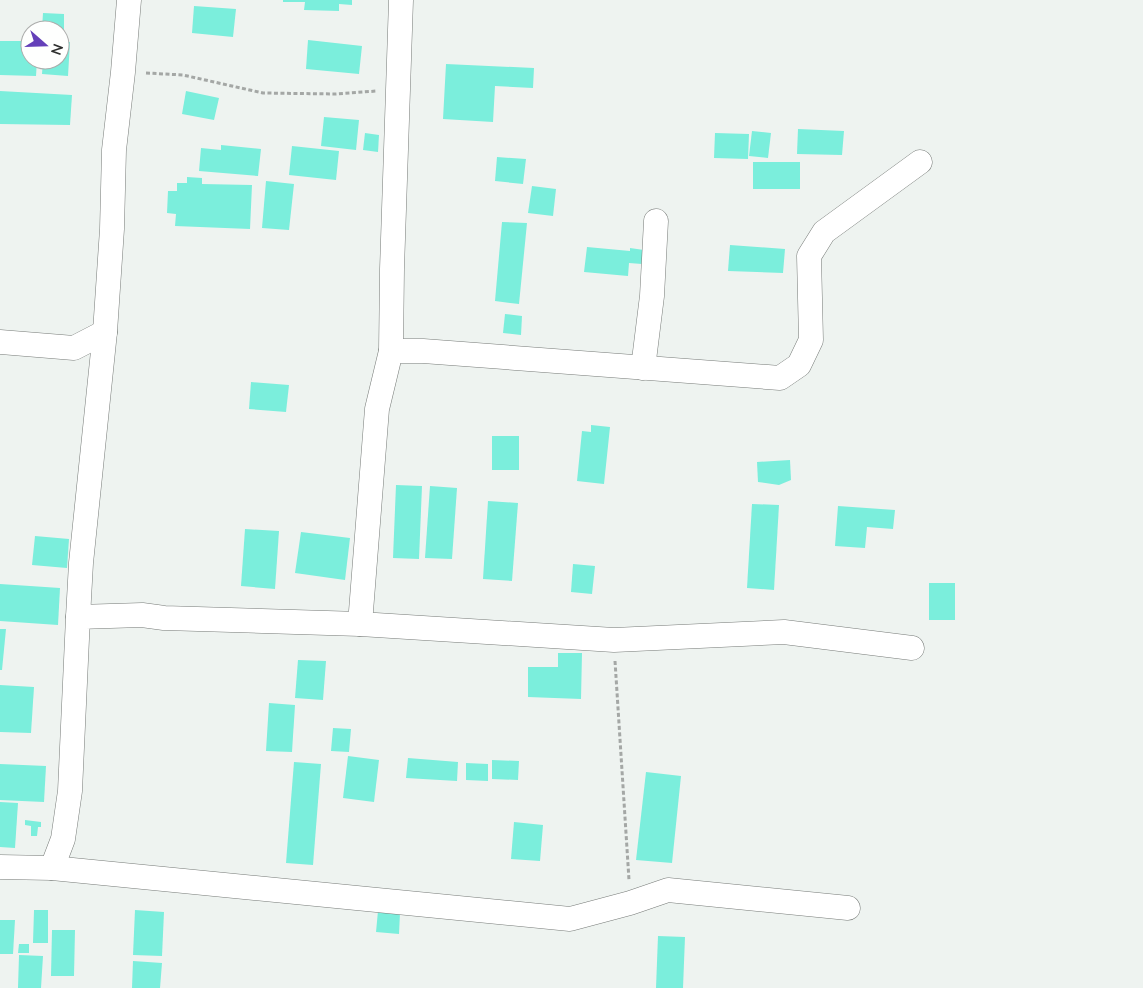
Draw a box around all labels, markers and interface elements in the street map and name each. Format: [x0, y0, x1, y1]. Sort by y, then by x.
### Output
north arrow [20, 20, 70, 70]
text: N [47, 41, 67, 57]

